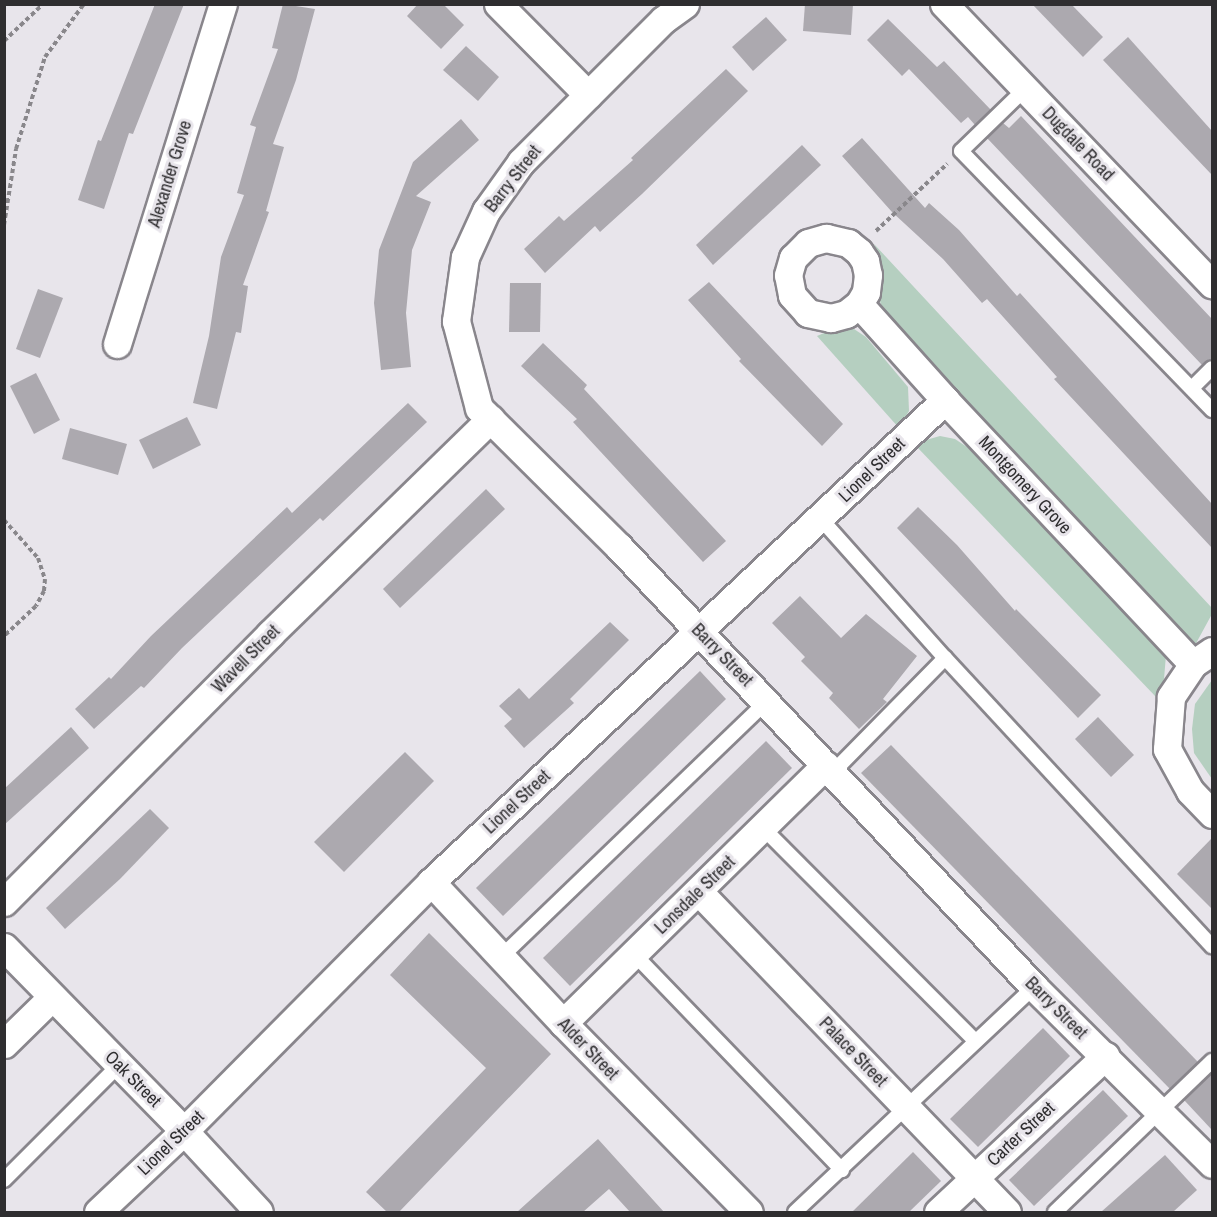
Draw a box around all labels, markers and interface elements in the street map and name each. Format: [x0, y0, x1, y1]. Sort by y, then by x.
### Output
street label: Dugdale Road [1037, 103, 1119, 185]
street label: Alexander Grove [143, 118, 197, 230]
street label: Barry Street [480, 141, 546, 217]
street label: Montgomery Grove [974, 431, 1076, 539]
street label: Lionel Street [834, 433, 910, 507]
street label: Barry Street [687, 619, 757, 691]
street label: Wavell Street [208, 621, 284, 697]
street label: Lionel Street [479, 766, 555, 838]
street label: Lonsdale Street [650, 851, 740, 939]
street label: Barry Street [1021, 973, 1091, 1043]
street label: Alder Street [553, 1013, 623, 1085]
street label: Palace Street [814, 1013, 892, 1091]
street label: Oak Street [100, 1046, 166, 1112]
street label: Carter Street [983, 1097, 1059, 1171]
street label: Lionel Street [133, 1106, 209, 1180]

